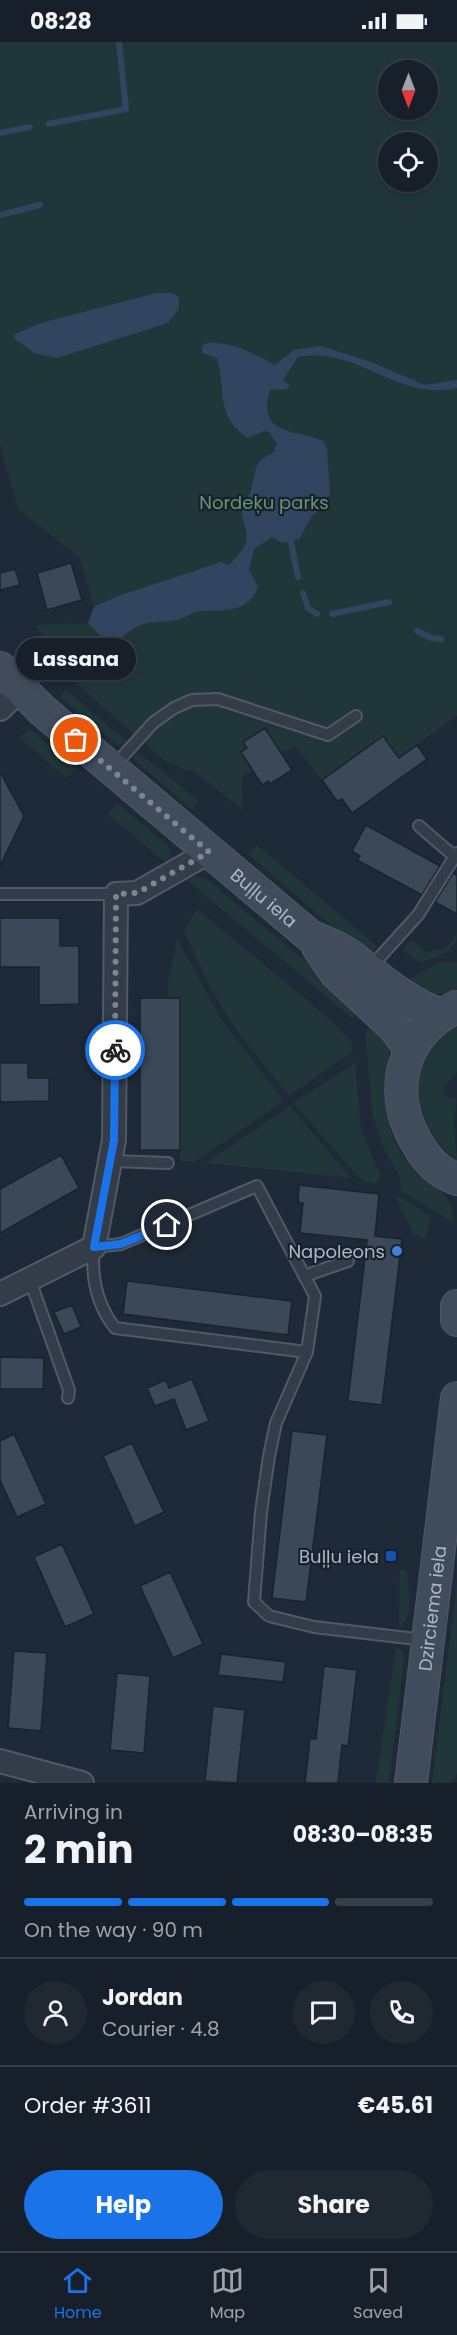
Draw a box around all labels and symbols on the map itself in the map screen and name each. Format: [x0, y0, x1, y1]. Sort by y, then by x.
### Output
north arrow [378, 60, 438, 120]
park label: Nordeķu parks [199, 490, 329, 515]
callout: Lassana [16, 638, 136, 680]
pin [50, 714, 101, 765]
street label: Buļļu iela [226, 862, 303, 933]
courier [85, 1020, 145, 1080]
pin [141, 1199, 192, 1250]
place label: Napoleons [288, 1239, 385, 1264]
marker: Napoleons [390, 1244, 404, 1258]
place label: Buļļu iela [299, 1544, 379, 1569]
street label: Dzirciema iela [412, 1544, 452, 1672]
marker: Buļļu iela [384, 1549, 398, 1563]

